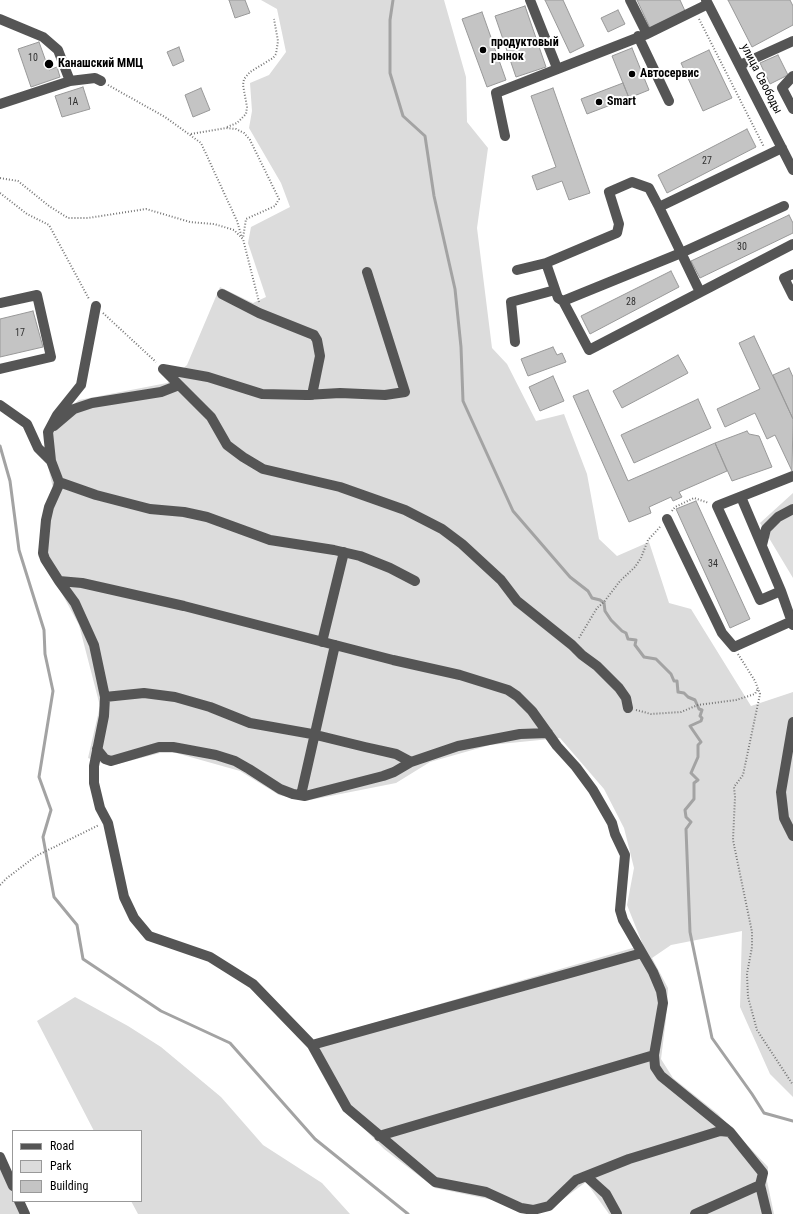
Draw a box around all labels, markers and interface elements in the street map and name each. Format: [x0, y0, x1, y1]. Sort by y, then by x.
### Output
place label: продуктовый рынок [491, 36, 559, 64]
street label: улица Свободы [737, 42, 785, 116]
marker: продуктовый рынок [478, 45, 488, 55]
house number: 10 [28, 52, 38, 64]
place label: Канашский ММЦ [58, 57, 143, 71]
marker: Канашский ММЦ [43, 58, 55, 70]
place label: Автосервис [640, 67, 699, 81]
marker: Автосервис [627, 69, 637, 79]
place label: Smart [607, 95, 636, 109]
house number: 1А [68, 96, 78, 108]
marker: Smart [594, 97, 604, 107]
house number: 27 [702, 155, 712, 167]
house number: 30 [737, 241, 747, 253]
house number: 28 [626, 296, 636, 308]
house number: 17 [15, 327, 25, 339]
house number: 34 [708, 558, 718, 570]
legend [12, 1130, 142, 1202]
text: Road [50, 1139, 74, 1153]
text: Park [50, 1159, 71, 1173]
text: Building [50, 1179, 88, 1193]

